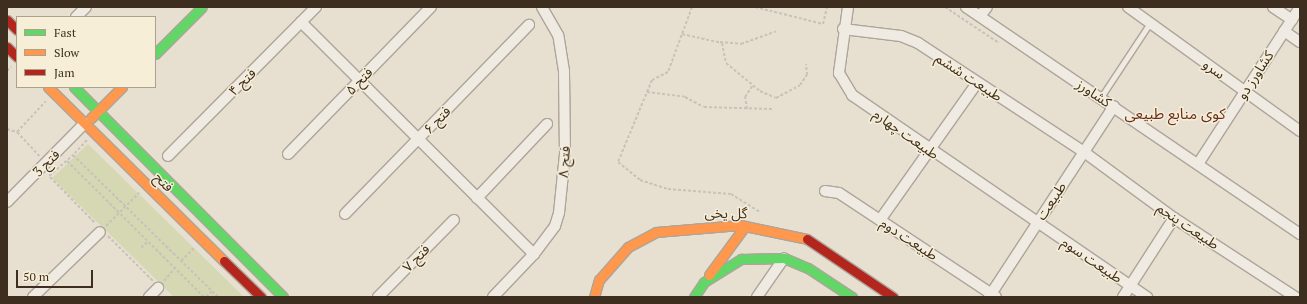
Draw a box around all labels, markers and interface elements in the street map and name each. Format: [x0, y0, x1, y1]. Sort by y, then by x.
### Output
legend [16, 16, 156, 88]
text: Fast [54, 25, 76, 40]
text: Slow [54, 45, 79, 60]
street label: کشاورز دو [1233, 48, 1277, 102]
street label: طبیعت ششم [932, 49, 1006, 105]
street label: سرو [1200, 56, 1228, 82]
street label: فتح ۵ [342, 64, 376, 98]
text: Jam [54, 65, 75, 80]
street label: فتح ۴ [225, 65, 259, 99]
street label: کشاورز [1073, 75, 1115, 111]
street label: فتح ۶ [420, 103, 454, 137]
street label: طبیعت چهارم [870, 105, 942, 163]
district label: کوی منابع طبیعی [1124, 105, 1226, 123]
street label: فتح ۸ [555, 145, 573, 179]
street label: فتح 3 [29, 146, 63, 180]
street label: فتح [151, 169, 177, 195]
street label: طبیعت [1032, 179, 1070, 223]
street label: طبیعت پنجم [1154, 199, 1222, 253]
street label: گل یخی [704, 204, 748, 222]
street label: طبیعت دوم [877, 214, 941, 264]
street label: طبیعت سوم [1058, 234, 1126, 286]
street label: فتح ۷ [399, 241, 433, 275]
scale bar [18, 262, 95, 288]
text: 50 m [23, 269, 49, 284]

